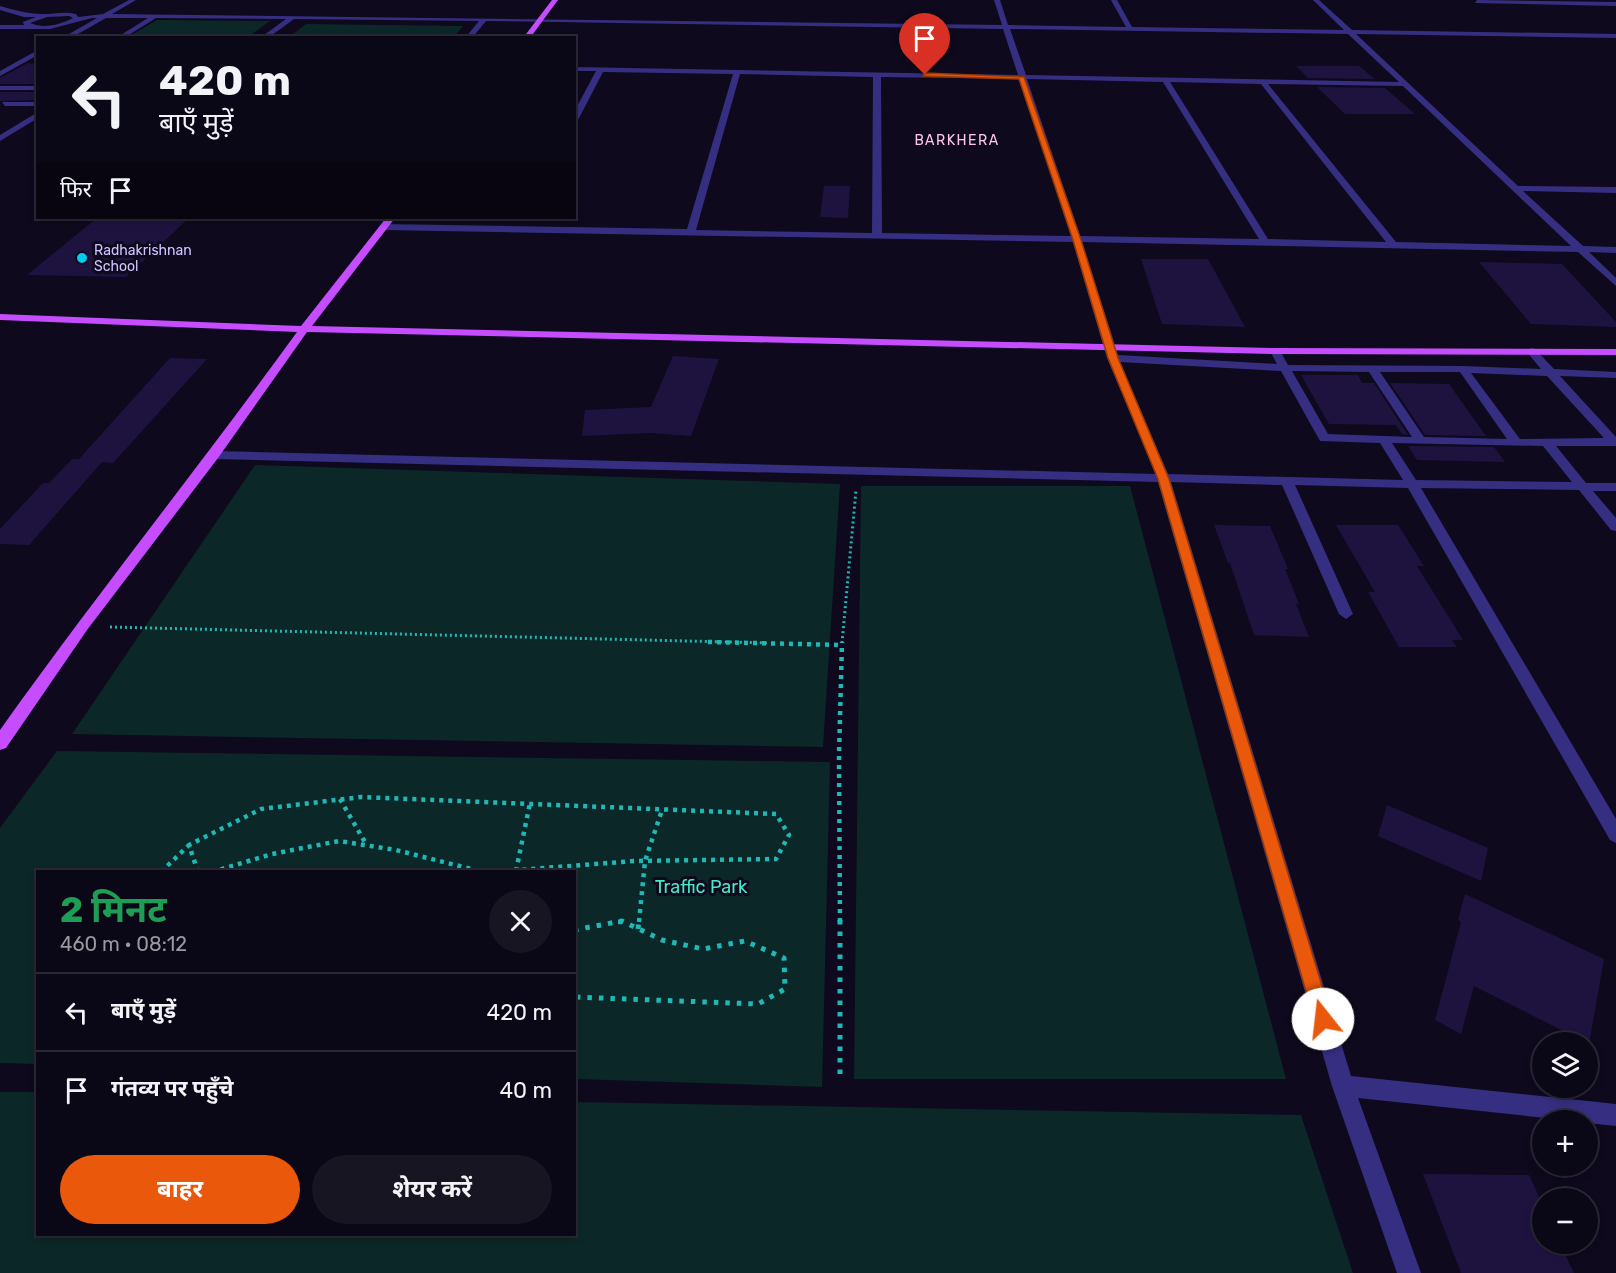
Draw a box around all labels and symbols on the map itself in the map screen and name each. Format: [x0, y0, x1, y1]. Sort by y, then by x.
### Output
pin [899, 13, 950, 75]
district label: BARKHERA [914, 132, 1000, 149]
place label: Radhakrishnan School [94, 242, 192, 275]
marker: Radhakrishnan School [75, 251, 89, 265]
park label: Traffic Park [655, 876, 748, 898]
position arrow [1291, 987, 1355, 1051]

